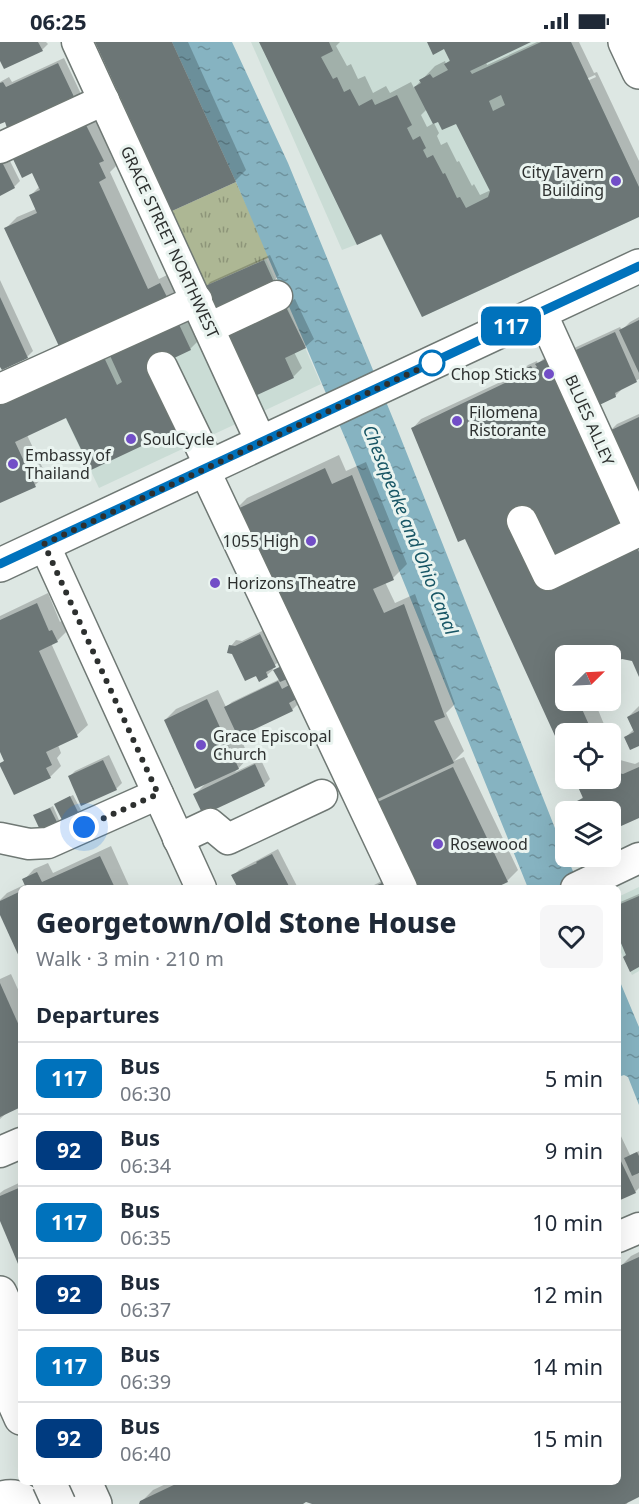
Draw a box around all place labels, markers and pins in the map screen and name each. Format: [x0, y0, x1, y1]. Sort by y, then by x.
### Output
place label: City Tavern Building [521, 161, 604, 201]
marker: City Tavern Building [609, 174, 623, 188]
unlabelled marker [419, 350, 445, 376]
place label: Chop Sticks [451, 363, 537, 385]
marker: Chop Sticks [542, 367, 556, 381]
place label: Filomena Ristorante [469, 401, 546, 441]
marker: Filomena Ristorante [450, 414, 464, 428]
place label: SoulCycle [143, 428, 215, 450]
marker: SoulCycle [124, 432, 138, 446]
place label: Embassy of Thailand [25, 444, 112, 484]
marker: Embassy of Thailand [6, 457, 20, 471]
place label: 1055 High [223, 530, 299, 552]
marker: 1055 High [304, 534, 318, 548]
place label: Horizons Theatre [227, 572, 356, 594]
marker: Horizons Theatre [208, 576, 222, 590]
place label: Grace Episcopal Church [213, 725, 332, 765]
marker: Grace Episcopal Church [194, 738, 208, 752]
place label: Rosewood [450, 833, 528, 855]
marker: Rosewood [431, 837, 445, 851]

